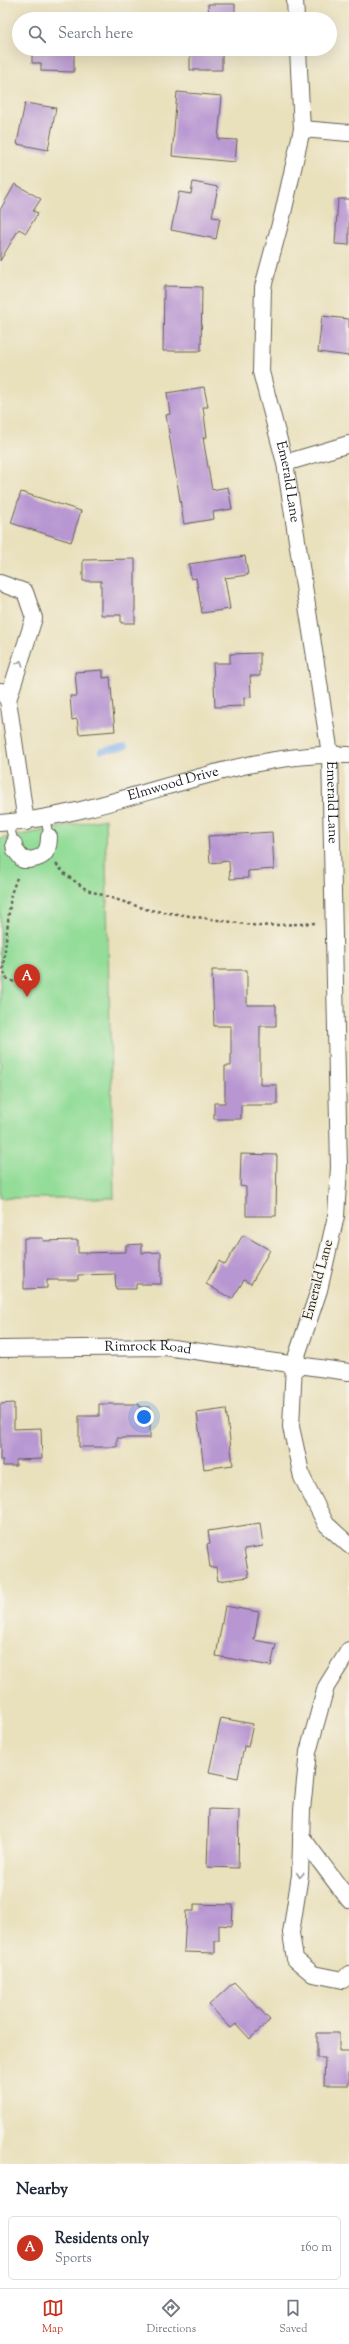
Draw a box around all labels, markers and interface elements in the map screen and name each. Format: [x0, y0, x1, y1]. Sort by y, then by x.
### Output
search box [12, 12, 337, 56]
icon: search [26, 23, 48, 45]
text: Search here [58, 24, 133, 45]
street label: Emerald Lane [270, 439, 304, 524]
one-way arrow [16, 660, 24, 667]
street label: Emerald Lane [320, 761, 342, 844]
street label: Elmwood Drive [126, 762, 221, 807]
pin: A [14, 964, 40, 997]
street label: Emerald Lane [299, 1238, 339, 1322]
street label: Rimrock Road [104, 1337, 193, 1360]
your location [134, 1407, 154, 1427]
one-way arrow [295, 1872, 304, 1878]
text: Nearby [16, 2178, 68, 2202]
text: Residents only [55, 2229, 149, 2250]
text: A [25, 2239, 35, 2257]
text: 160 m [301, 2239, 332, 2257]
text: Sports [55, 2250, 92, 2268]
tab: Map [42, 2297, 64, 2337]
tab: Directions [147, 2297, 196, 2337]
tab: Saved [279, 2297, 307, 2337]

